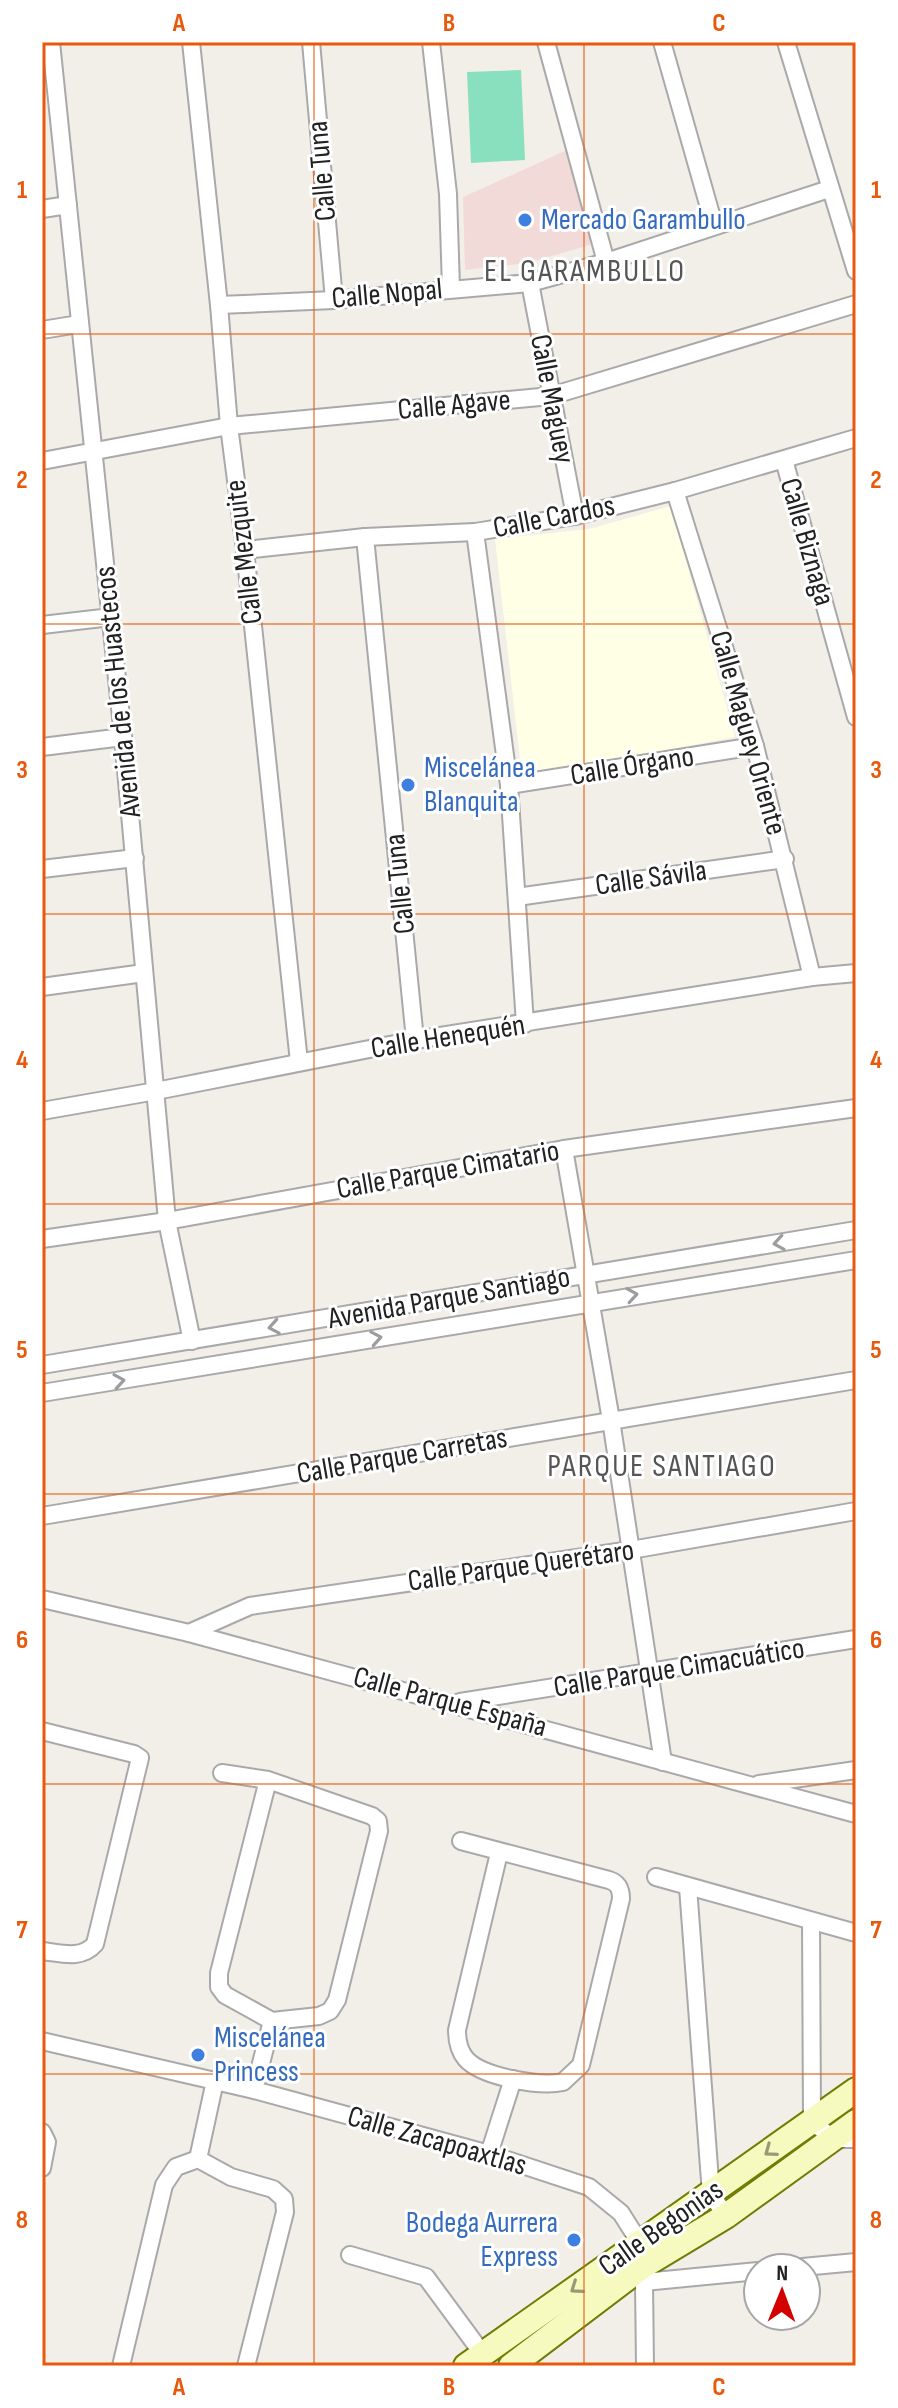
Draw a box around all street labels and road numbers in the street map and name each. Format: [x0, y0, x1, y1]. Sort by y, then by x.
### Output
street label: Calle Tuna [300, 119, 344, 223]
street label: Calle Nopal [330, 271, 444, 317]
street label: Calle Maguey [522, 331, 582, 467]
street label: Calle Agave [396, 382, 512, 428]
street label: Calle Biznaga [772, 474, 842, 610]
street label: Calle Mezquite [217, 478, 271, 626]
street label: Calle Cardos [490, 488, 618, 546]
street label: Avenida de los Huastecos [87, 565, 149, 820]
street label: Calle Maguey Oriente [702, 627, 794, 839]
street label: Calle Órgano [568, 738, 696, 794]
street label: Calle Tuna [377, 832, 423, 936]
street label: Calle Sávila [593, 852, 709, 904]
street label: Calle Henequén [368, 1007, 528, 1067]
street label: Calle Parque Cimatario [334, 1133, 562, 1207]
street label: Avenida Parque Santiago [324, 1259, 573, 1337]
street label: Calle Parque Carretas [294, 1420, 510, 1492]
street label: Calle Parque Querétaro [406, 1532, 636, 1600]
street label: Calle Parque Cimacuático [551, 1630, 807, 1706]
street label: Calle Parque España [349, 1659, 551, 1745]
street label: Calle Zacapoaxtlas [343, 2098, 531, 2184]
street label: Calle Begonias [592, 2172, 730, 2284]

